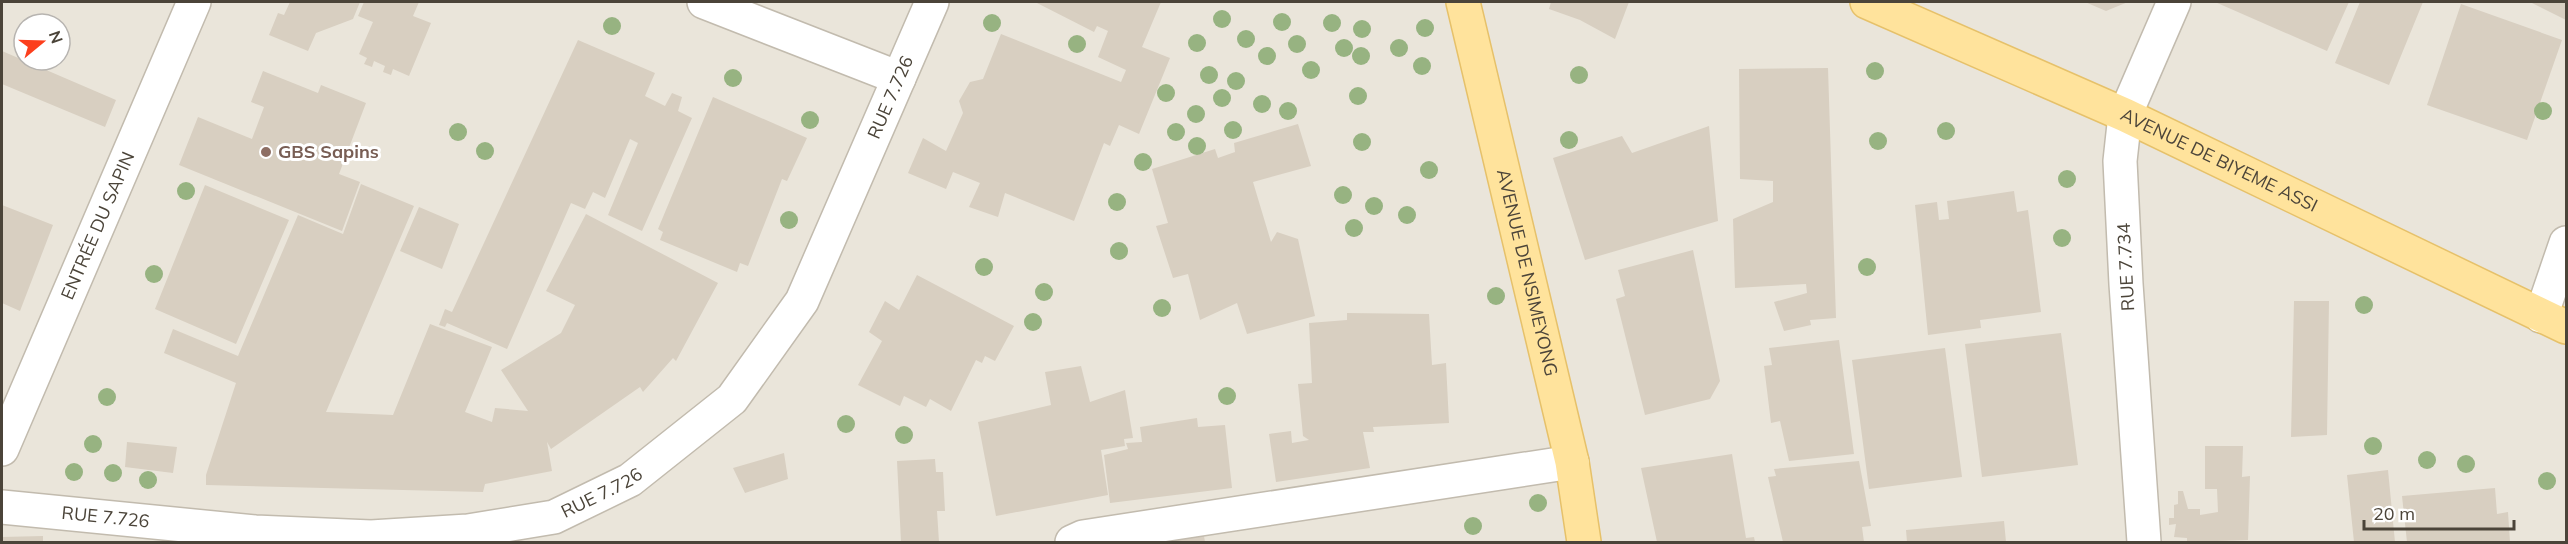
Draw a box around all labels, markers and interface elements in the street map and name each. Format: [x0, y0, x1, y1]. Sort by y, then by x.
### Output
north arrow [12, 12, 72, 72]
text: N [45, 28, 68, 46]
street label: RUE 7.726 [862, 52, 918, 142]
street label: AVENUE DE BIYEME ASSI [2117, 103, 2321, 217]
place label: GBS Sapins [278, 140, 379, 163]
marker: GBS Sapins [259, 145, 273, 159]
street label: ENTRÉE DU SAPIN [56, 148, 139, 303]
street label: AVENUE DE NSIMEYONG [1492, 167, 1563, 378]
street label: RUE 7.734 [2112, 222, 2139, 312]
street label: RUE 7.726 [557, 463, 647, 523]
scale bar [2364, 493, 2514, 531]
street label: RUE 7.726 [60, 501, 151, 533]
text: 20 m [2373, 502, 2415, 525]

